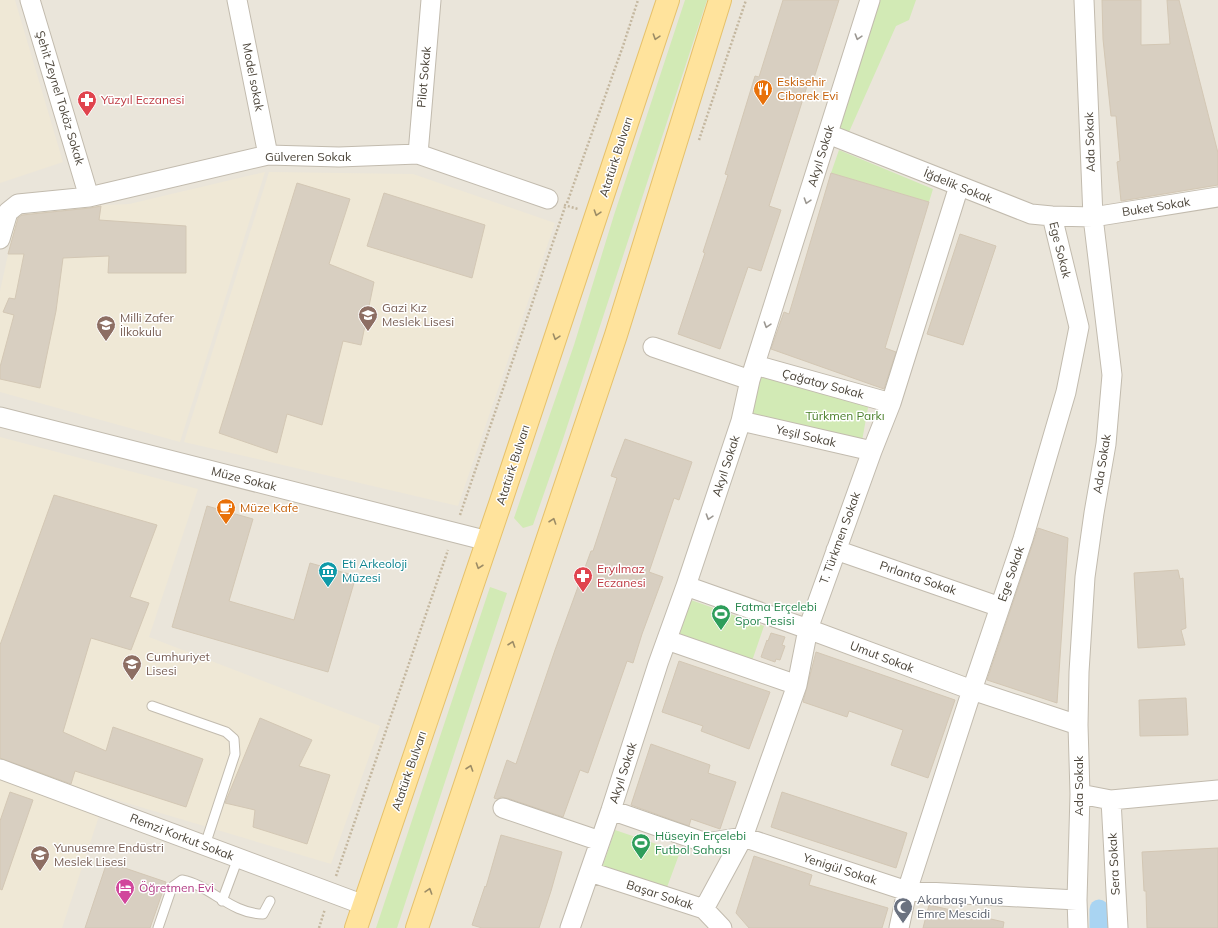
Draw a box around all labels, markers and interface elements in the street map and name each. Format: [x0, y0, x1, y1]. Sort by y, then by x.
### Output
street label: Şehit Zeynel Toköz Sokak [33, 29, 88, 168]
one-way arrow [652, 33, 660, 40]
one-way arrow [854, 34, 863, 41]
street label: Model sokak [240, 42, 268, 113]
street label: Pilot Sokak [413, 45, 434, 108]
place label: Eskisehir Ciborek Evi [777, 74, 839, 103]
restaurant icon: Eskisehir Ciborek Evi [752, 78, 774, 106]
pharmacy icon: Yüzyıl Eczanesi [76, 89, 98, 117]
place label: Yüzyıl Eczanesi [100, 92, 185, 107]
street label: Ada Sokak [1081, 111, 1098, 172]
street label: Atatürk Bulvarı [595, 115, 636, 199]
street label: Akyıl Sokak [804, 122, 837, 189]
street label: Gülveren Sokak [265, 149, 352, 164]
street label: İğdelik Sokak [922, 165, 996, 206]
street label: Buket Sokak [1121, 194, 1192, 219]
one-way arrow [803, 198, 811, 205]
one-way arrow [593, 210, 602, 217]
street label: Ege Sokak [1046, 220, 1075, 280]
place label: Gazi Kız Meslek Lisesi [382, 300, 454, 329]
school or university icon: Gazi Kız Meslek Lisesi [357, 304, 379, 332]
place label: Milli Zafer İlkokulu [120, 310, 174, 339]
school or university icon: Milli Zafer İlkokulu [95, 314, 117, 342]
one-way arrow [764, 322, 772, 329]
one-way arrow [552, 333, 561, 340]
street label: Çağatay Sokak [780, 365, 867, 402]
park label: Türkmen Parkı [805, 408, 885, 423]
street label: Yeşil Sokak [773, 421, 839, 450]
street label: Atatürk Bulvarı [492, 423, 533, 507]
street label: Akyıl Sokak [709, 432, 743, 499]
street label: Ada Sokak [1089, 432, 1114, 495]
street label: Müze Sokak [210, 463, 279, 494]
street label: T. Türkmen Sokak [816, 489, 863, 586]
cafe icon: Müze Kafe [215, 497, 237, 525]
place label: Müze Kafe [240, 500, 298, 515]
one-way arrow [705, 513, 714, 520]
one-way arrow [548, 518, 557, 525]
street label: Ege Sokak [994, 543, 1027, 604]
place label: Eti Arkeoloji Müzesi [342, 556, 407, 585]
street label: Pırlanta Sokak [878, 557, 959, 598]
museum icon: Eti Arkeoloji Müzesi [317, 560, 339, 588]
place label: Eryılmaz Eczanesi [597, 561, 646, 590]
one-way arrow [475, 563, 484, 570]
pharmacy icon: Eryılmaz Eczanesi [572, 565, 594, 593]
place label: Fatma Erçelebi Spor Tesisi [735, 599, 817, 628]
sports icon: Fatma Erçelebi Spor Tesisi [710, 603, 732, 631]
street label: Umut Sokak [848, 637, 917, 676]
one-way arrow [507, 641, 515, 648]
place label: Cumhuriyet Lisesi [146, 649, 210, 678]
school or university icon: Cumhuriyet Lisesi [121, 653, 143, 681]
street label: Atatürk Bulvarı [388, 729, 429, 813]
street label: Akyıl Sokak [606, 739, 640, 806]
street label: Ada Sokak [1071, 755, 1086, 816]
one-way arrow [465, 764, 474, 771]
street label: Remzi Korkut Sokak [128, 810, 237, 864]
place label: Hüseyin Erçelebi Futbol Sahası [655, 828, 746, 857]
sports icon: Hüseyin Erçelebi Futbol Sahası [630, 832, 652, 860]
street label: Sera Sokak [1104, 832, 1123, 896]
place label: Yunusemre Endüstri Meslek Lisesi [53, 840, 164, 869]
school or university icon: Yunusemre Endüstri Meslek Lisesi [29, 844, 51, 872]
street label: Yenigül Sokak [800, 849, 880, 888]
hotel icon: Öğretmen Evi [114, 877, 136, 905]
street label: Başar Sokak [625, 877, 696, 913]
place label: Öğretmen Evi [139, 880, 214, 895]
one-way arrow [424, 888, 433, 895]
place label: Akarbaşı Yunus Emre Mescidi [917, 892, 1003, 921]
mosque icon: Akarbaşı Yunus Emre Mescidi [892, 896, 914, 924]

